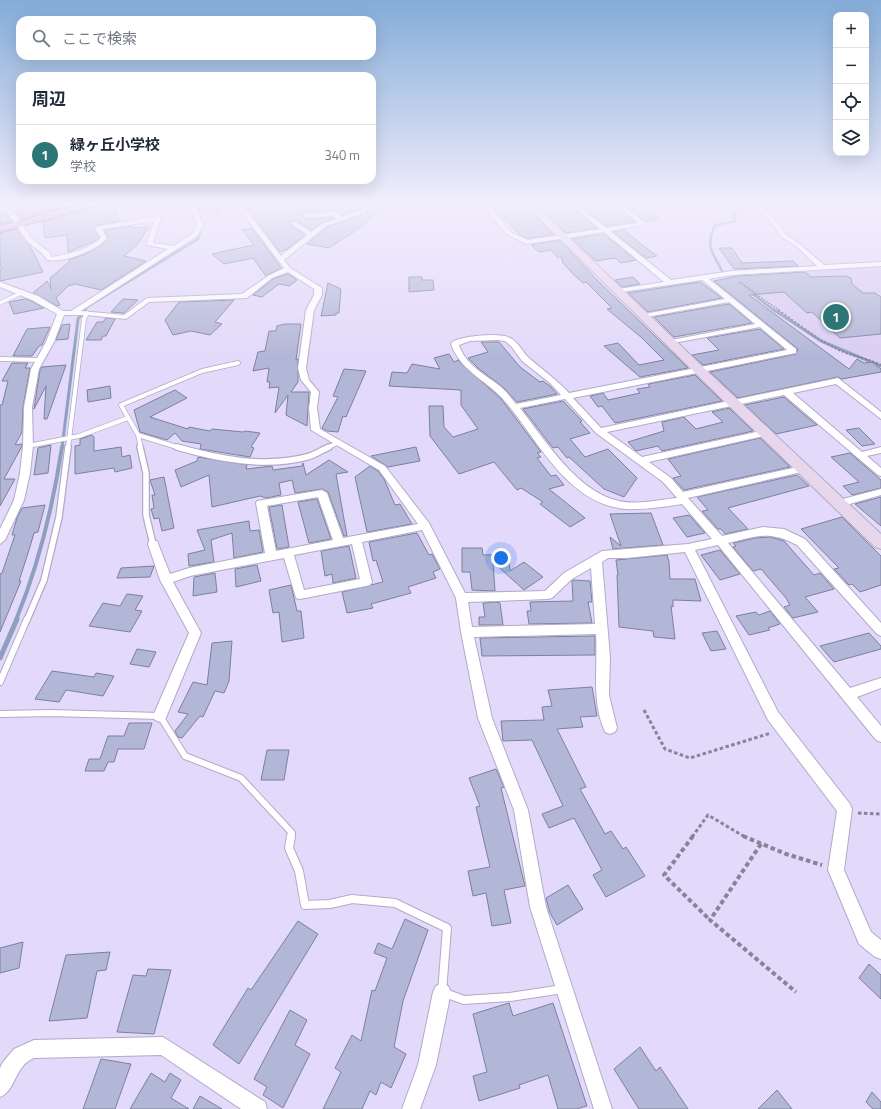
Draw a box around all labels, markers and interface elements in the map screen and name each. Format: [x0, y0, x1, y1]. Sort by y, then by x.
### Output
map controls [833, 12, 869, 156]
button: + [833, 12, 869, 48]
search box [16, 16, 376, 60]
icon: search [30, 27, 52, 49]
text: ここで検索 [62, 27, 137, 50]
button: − [833, 48, 869, 84]
button: locate [833, 84, 869, 120]
text: 周辺 [32, 86, 66, 112]
button: layers [833, 120, 869, 156]
text: 緑ヶ丘小学校 [70, 133, 160, 156]
text: 1 [41, 145, 49, 165]
text: 340 m [324, 145, 360, 165]
text: 学校 [70, 156, 96, 176]
pin: 1 [823, 302, 849, 332]
your location [491, 548, 511, 568]

